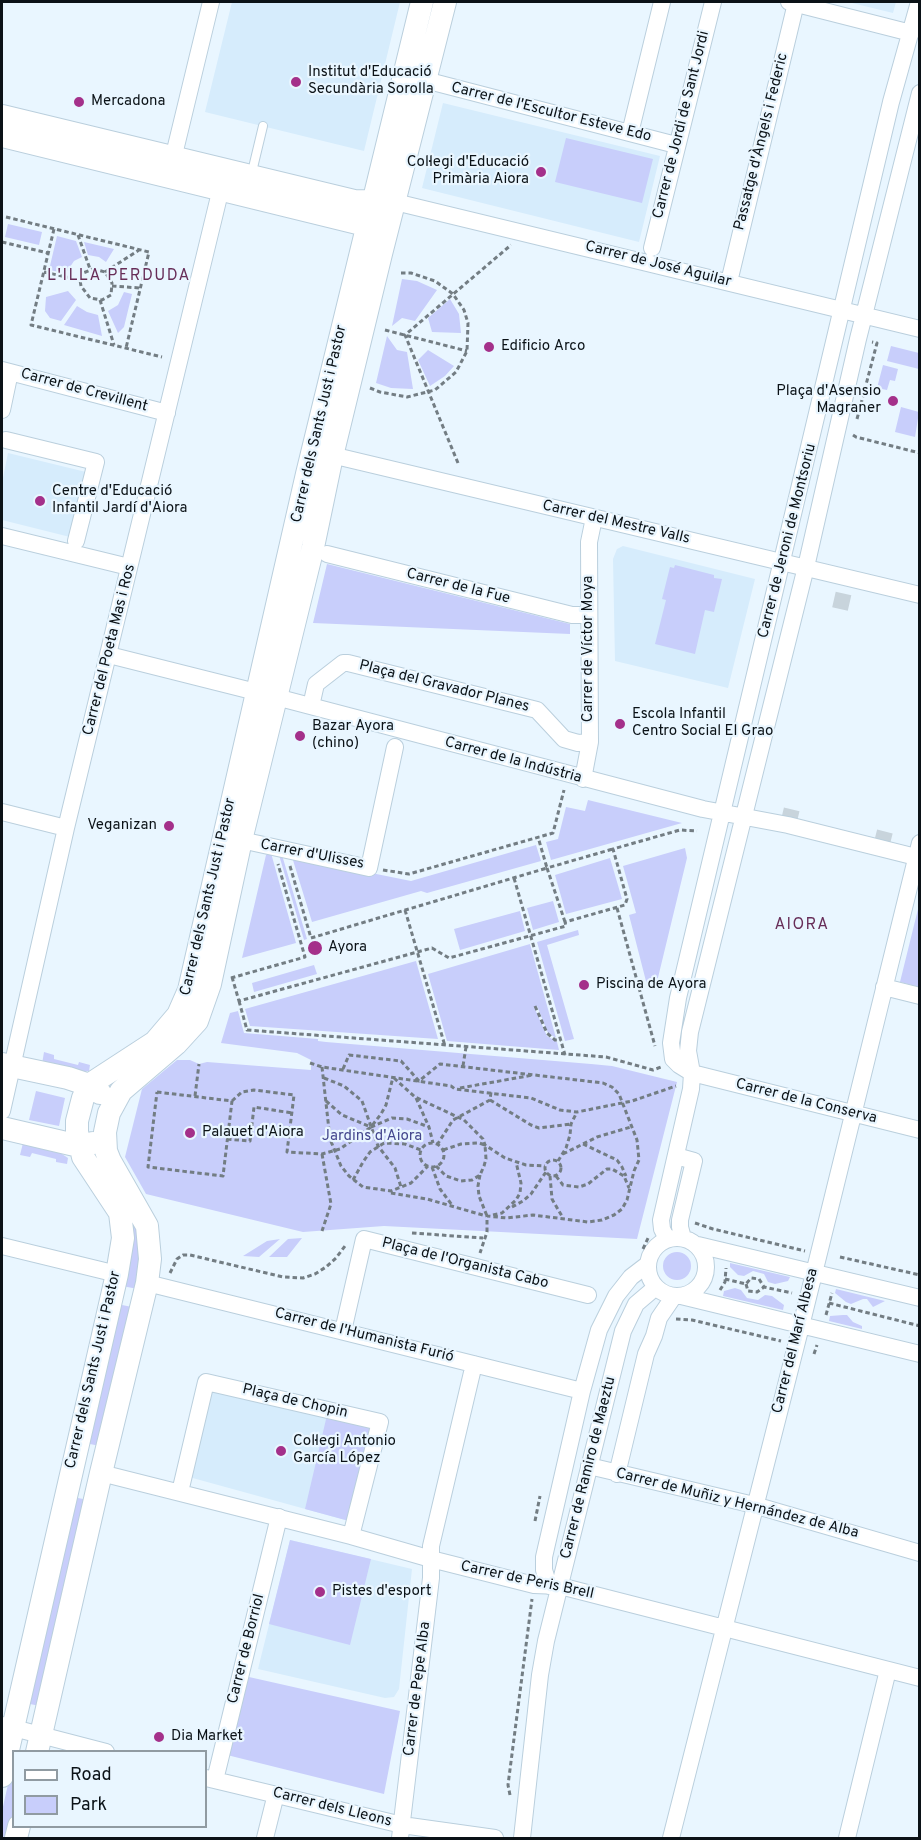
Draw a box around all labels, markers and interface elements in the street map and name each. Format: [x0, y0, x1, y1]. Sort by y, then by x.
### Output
street label: Carrer de Jordi de Sant Jordi [650, 29, 714, 221]
street label: Passatge d'Àngels i Federic [731, 51, 793, 233]
place label: Institut d'Educació Secundària Sorolla [308, 64, 434, 99]
marker: Institut d'Educació Secundària Sorolla [289, 75, 303, 89]
street label: Carrer de l'Escultor Esteve Edo [449, 79, 653, 147]
place label: Mercadona [91, 93, 165, 111]
marker: Mercadona [72, 95, 86, 109]
place label: Col·legi d'Educació Primària Aiora [407, 154, 529, 189]
marker: Col·legi d'Educació Primària Aiora [534, 165, 548, 179]
street label: Carrer de José Aguilar [583, 238, 733, 292]
district label: L'ILLA PERDUDA [47, 267, 191, 287]
street label: Carrer dels Sants Just i Pastor [288, 323, 352, 525]
place label: Edificio Arco [501, 338, 585, 356]
marker: Edificio Arco [482, 340, 496, 354]
street label: Carrer de Crevillent [18, 365, 150, 417]
place label: Plaça d'Asensio Magraner [776, 383, 881, 418]
marker: Plaça d'Asensio Magraner [886, 394, 900, 408]
street label: Carrer de Jeroni de Montsoriu [755, 442, 821, 640]
place label: Centre d'Educació Infantil Jardí d'Aiora [52, 483, 187, 518]
marker: Centre d'Educació Infantil Jardí d'Aiora [33, 494, 47, 508]
street label: Carrer del Mestre Valls [540, 497, 692, 549]
street label: Carrer del Poeta Mas i Ros [80, 563, 140, 737]
street label: Carrer de la Fue [404, 565, 512, 609]
street label: Carrer de Víctor Moya [580, 576, 598, 722]
street label: Plaça del Gravador Planes [357, 657, 531, 717]
place label: Escola Infantil Centro Social El Grao [632, 706, 773, 741]
marker: Escola Infantil Centro Social El Grao [613, 717, 627, 731]
place label: Bazar Ayora (chino) [312, 718, 394, 753]
marker: Bazar Ayora (chino) [293, 729, 307, 743]
street label: Carrer de la Indústria [443, 734, 583, 788]
street label: Carrer dels Sants Just i Pastor [177, 796, 241, 998]
place label: Veganizan [87, 817, 157, 835]
marker: Veganizan [162, 819, 176, 833]
street label: Carrer d'Ulisses [259, 836, 365, 874]
district label: AIORA [774, 916, 830, 936]
marker: Ayora [306, 939, 324, 957]
place label: Ayora [328, 939, 367, 957]
place label: Piscina de Ayora [596, 976, 706, 994]
marker: Piscina de Ayora [577, 978, 591, 992]
street label: Carrer de la Conserva [734, 1076, 878, 1128]
place label: Palauet d'Aiora [202, 1124, 304, 1142]
marker: Palauet d'Aiora [183, 1126, 197, 1140]
park label: Jardins d'Aiora [322, 1128, 422, 1146]
street label: Plaça de l'Organista Cabo [380, 1235, 550, 1293]
street label: Carrer del Marí Albesa [769, 1267, 823, 1415]
street label: Carrer dels Sants Just i Pastor [62, 1269, 126, 1471]
street label: Carrer de l'Humanista Furió [272, 1305, 456, 1367]
street label: Carrer de Ramiro de Maeztu [558, 1375, 620, 1561]
street label: Plaça de Chopin [241, 1381, 349, 1423]
place label: Col·legi Antonio García López [293, 1433, 396, 1468]
marker: Col·legi Antonio García López [274, 1444, 288, 1458]
street label: Carrer de Muñiz y Hernández de Alba [614, 1465, 860, 1543]
street label: Carrer de Peris Brell [459, 1558, 595, 1604]
place label: Pistes d'esport [332, 1583, 431, 1601]
marker: Pistes d'esport [313, 1585, 327, 1599]
street label: Carrer de Borriol [225, 1592, 269, 1706]
street label: Carrer de Pepe Alba [401, 1621, 435, 1757]
place label: Dia Market [171, 1728, 243, 1746]
marker: Dia Market [152, 1730, 166, 1744]
legend [12, 1750, 207, 1828]
text: Road [70, 1764, 112, 1787]
street label: Carrer dels Lleons [271, 1785, 393, 1831]
text: Park [70, 1794, 107, 1817]

